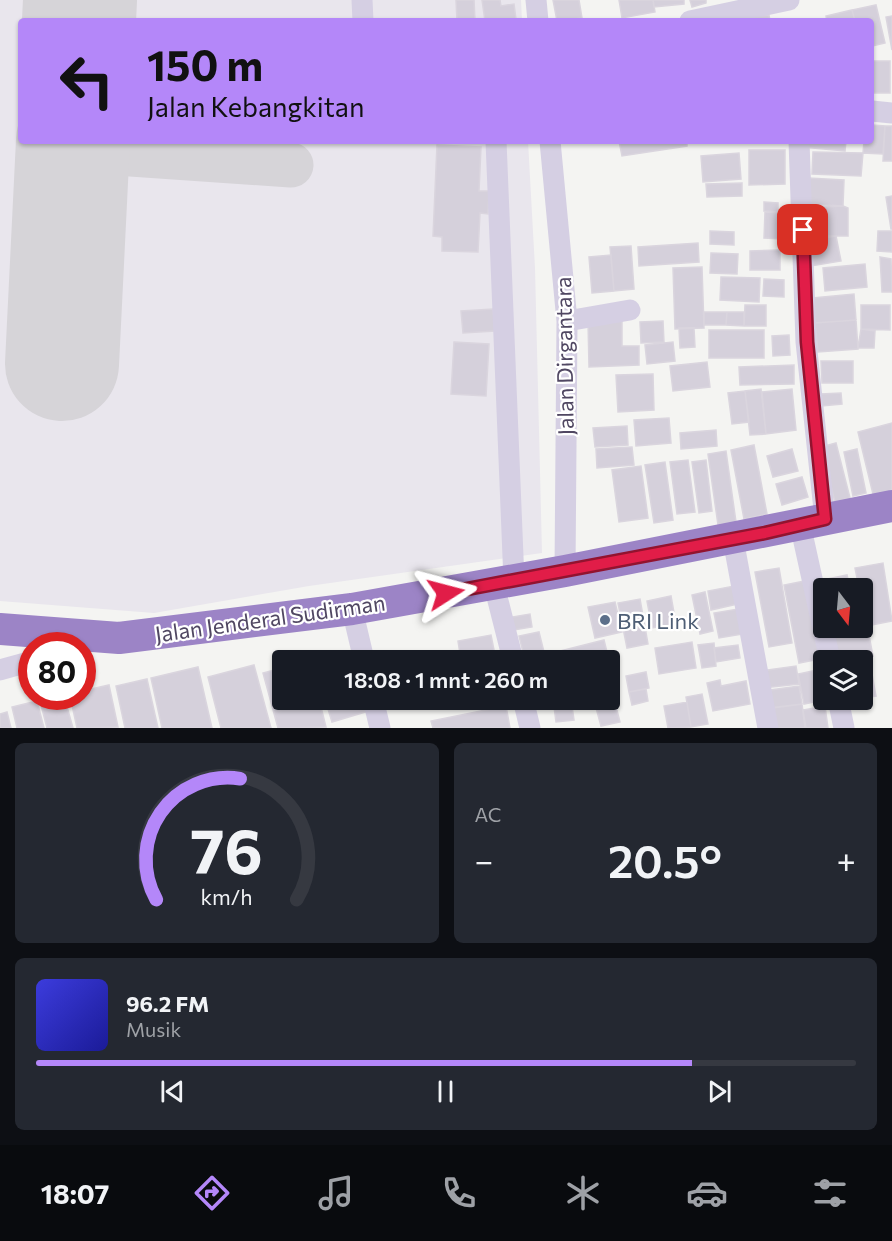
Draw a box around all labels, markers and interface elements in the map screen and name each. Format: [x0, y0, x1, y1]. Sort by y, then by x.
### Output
text: 150 m [147, 38, 263, 90]
icon: left [48, 42, 126, 120]
text: Jalan Kebangkitan [147, 90, 364, 123]
pin [777, 204, 828, 255]
icon: arrive [786, 213, 819, 246]
street label: Jalan Dirgantara [549, 276, 579, 436]
position arrow [414, 561, 478, 625]
north arrow [813, 578, 873, 638]
map controls [813, 578, 873, 710]
street label: Jalan Jenderal Sudirman [153, 588, 387, 648]
place label: BRI Link [617, 607, 699, 634]
marker: BRI Link [598, 613, 612, 627]
speed limit sign: 80 [18, 632, 96, 710]
button: layers [813, 650, 873, 710]
text: 18:08 · 1 mnt · 260 m [344, 666, 548, 693]
text: AC [475, 802, 501, 826]
text: 76 [191, 811, 263, 887]
text: 20.5° [608, 832, 722, 887]
text: − [475, 839, 493, 880]
text: + [837, 839, 856, 880]
text: km/h [201, 883, 253, 909]
text: 96.2 FM [126, 990, 209, 1017]
text: Musik [126, 1017, 181, 1041]
icon: previous [156, 1075, 189, 1108]
icon: pause [429, 1075, 462, 1108]
icon: next [703, 1075, 736, 1108]
icon: directions [191, 1172, 233, 1214]
icon: music [315, 1172, 357, 1214]
icon: phone [438, 1172, 480, 1214]
icon: climate [562, 1172, 604, 1214]
icon: car [686, 1172, 728, 1214]
icon: filters [809, 1172, 851, 1214]
text: 18:07 [41, 1177, 109, 1210]

